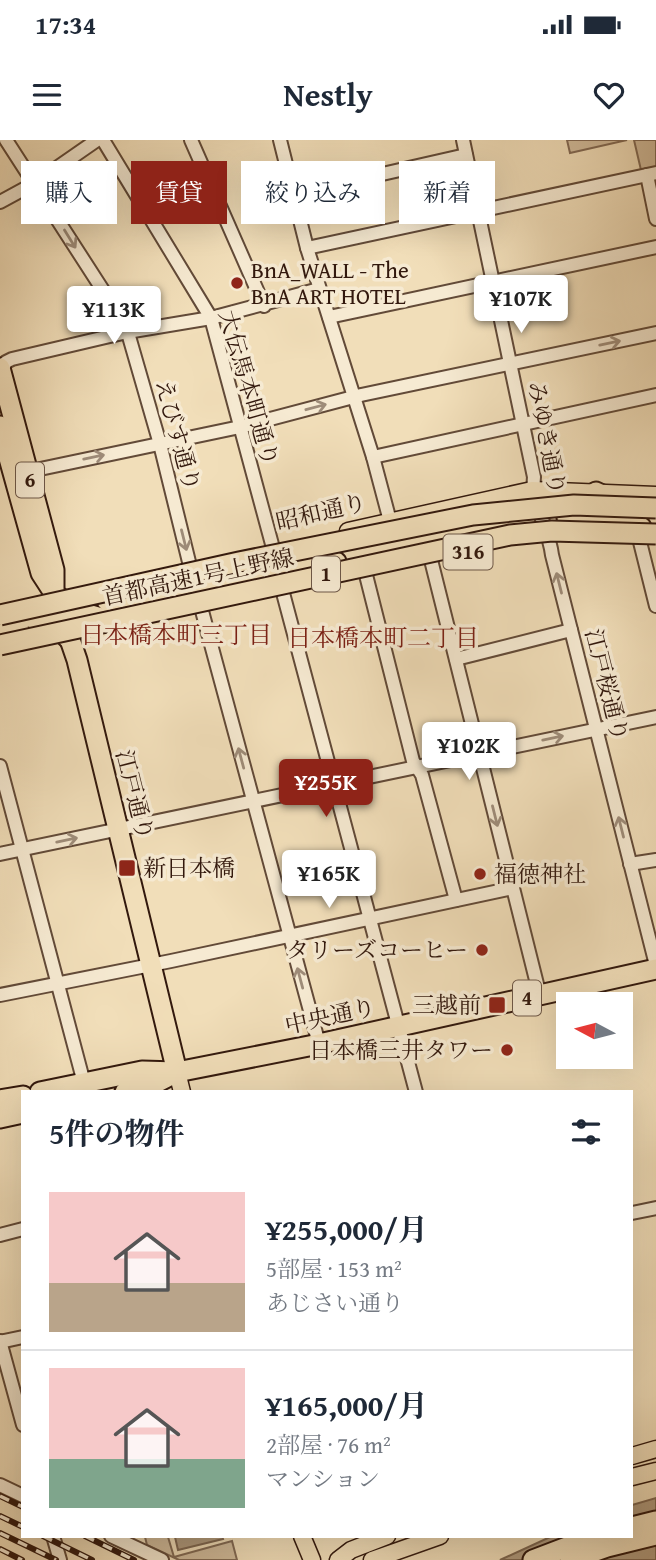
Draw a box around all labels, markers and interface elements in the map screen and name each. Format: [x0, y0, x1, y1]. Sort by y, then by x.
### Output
text: 17:34 [35, 5, 96, 44]
text: Nestly [283, 71, 373, 118]
icon: menu [28, 76, 66, 114]
icon: heart [590, 76, 628, 114]
chip: 購入 [21, 161, 117, 224]
chip: 賃貸 [131, 161, 227, 224]
chip: 絞り込み [241, 161, 385, 224]
chip: 新着 [399, 161, 495, 224]
one-way arrow [63, 228, 77, 248]
place label: BnA_WALL - The BnA ART HOTEL [251, 253, 409, 312]
marker: BnA_WALL - The BnA ART HOTEL [229, 275, 245, 291]
pin: ¥107K [472, 276, 570, 335]
text: ¥107K [490, 281, 552, 314]
pin: ¥113K [65, 286, 163, 346]
text: ¥113K [83, 292, 145, 325]
street label: 大伝馬本町通り [211, 306, 288, 470]
one-way arrow [598, 336, 621, 350]
street label: えびす通り [148, 375, 209, 495]
street label: みゆき通り [520, 378, 575, 497]
one-way arrow [304, 400, 327, 413]
one-way arrow [82, 450, 105, 464]
road number: 6 [16, 462, 44, 498]
street label: 昭和通り [272, 485, 369, 538]
one-way arrow [178, 528, 191, 551]
road number: 316 [444, 534, 492, 570]
street label: 首都高速1号上野線 [99, 540, 297, 613]
road number: 1 [312, 556, 340, 592]
one-way arrow [552, 572, 565, 595]
district label: 日本橋本町三丁目 [80, 617, 272, 652]
district label: 日本橋本町二丁目 [287, 620, 479, 655]
street label: 江戸桜通り [578, 625, 637, 745]
pin: ¥102K [420, 722, 518, 782]
text: ¥102K [438, 728, 500, 761]
one-way arrow [541, 731, 564, 745]
street label: 江戸通り [108, 746, 163, 844]
one-way arrow [234, 748, 247, 770]
pin: ¥255K [277, 760, 375, 819]
text: ¥255K [295, 765, 357, 798]
one-way arrow [489, 804, 502, 827]
one-way arrow [614, 817, 627, 839]
one-way arrow [55, 832, 78, 846]
pin: ¥165K [280, 850, 378, 910]
place label: 新日本橋 [143, 851, 235, 884]
text: ¥165K [298, 856, 360, 889]
place label: 福徳神社 [494, 857, 586, 890]
marker: 新日本橋 [117, 858, 137, 878]
marker: 福徳神社 [472, 866, 488, 882]
place label: タリーズコーヒー [286, 933, 468, 966]
marker: タリーズコーヒー [474, 942, 490, 958]
one-way arrow [293, 967, 306, 989]
road number: 4 [513, 980, 541, 1016]
place label: 三越前 [412, 988, 481, 1021]
street label: 中央通り [281, 990, 378, 1041]
north arrow [556, 992, 634, 1069]
map controls [556, 992, 633, 1069]
marker: 三越前 [487, 995, 507, 1015]
place label: 日本橋三井タワー [309, 1033, 493, 1066]
marker: 日本橋三井タワー [499, 1042, 515, 1058]
text: 5件の物件 [49, 1111, 185, 1155]
icon: filters [567, 1113, 605, 1151]
text: ¥255,000/月 [266, 1207, 428, 1251]
icon: home [105, 1220, 189, 1304]
text: 5部屋 · 153 m² [266, 1252, 402, 1285]
text: あじさい通り [266, 1286, 404, 1319]
text: ¥165,000/月 [266, 1383, 428, 1427]
icon: home [105, 1396, 189, 1480]
text: 2部屋 · 76 m² [266, 1428, 391, 1461]
text: マンション [266, 1462, 380, 1495]

